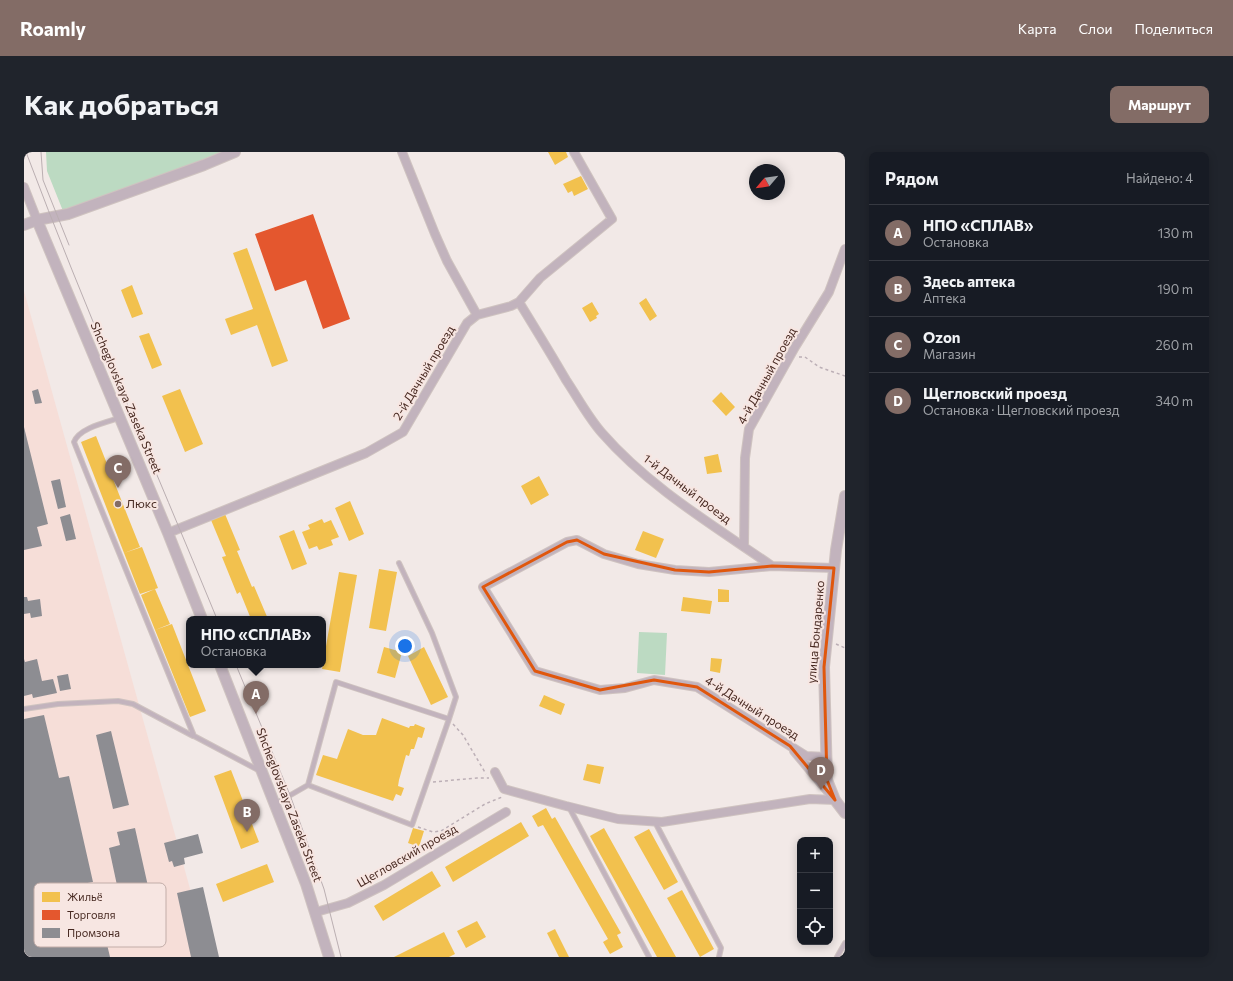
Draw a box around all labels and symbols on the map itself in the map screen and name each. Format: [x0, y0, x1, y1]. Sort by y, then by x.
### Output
north arrow [749, 164, 785, 200]
street label: Shcheglovskaya Zaseka Street [89, 320, 165, 476]
street label: 2-й Дачный проезд [389, 323, 457, 422]
street label: 4-й Дачный проезд [734, 325, 799, 426]
street label: 1-й Дачный проезд [641, 451, 734, 526]
pin: C [105, 455, 131, 488]
place label: Люкс [126, 496, 157, 510]
marker: Люкс [113, 499, 123, 509]
street label: улица Бондаренко [804, 580, 826, 684]
your location [395, 636, 415, 656]
street label: 4-й Дачный проезд [703, 673, 802, 742]
pin: A [243, 681, 269, 714]
street label: Shcheglovskaya Zaseka Street [254, 726, 326, 884]
pin: D [808, 757, 834, 790]
pin: B [234, 799, 260, 832]
street label: Щегловский проезд [354, 821, 459, 890]
legend [34, 883, 166, 947]
text: Жильё [67, 890, 103, 903]
text: Торговля [67, 908, 116, 921]
text: Промзона [67, 926, 120, 939]

